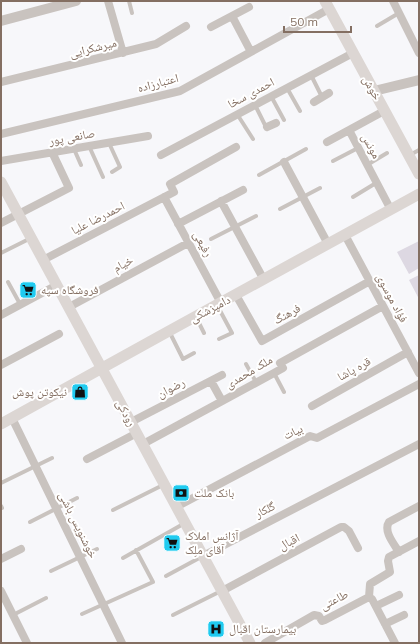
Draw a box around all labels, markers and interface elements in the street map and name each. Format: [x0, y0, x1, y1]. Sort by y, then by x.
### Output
scale bar [284, 8, 351, 34]
text: 50 m [290, 14, 318, 29]
street label: میرشکرایی [68, 34, 118, 61]
street label: اعتبارزاده [136, 70, 180, 96]
street label: خوش [360, 73, 385, 103]
street label: احمدی سخا [225, 74, 277, 111]
street label: صانعی پور [47, 125, 96, 148]
street label: مونس [359, 131, 384, 161]
street label: احمدرضا علیا [69, 198, 127, 238]
street label: رفیعی [190, 228, 217, 260]
street label: خیام [110, 252, 136, 276]
street label: فؤاد موسوی [373, 271, 412, 325]
supermarket icon: فروشگاه سپه [18, 280, 38, 300]
place label: فروشگاه سپه [41, 282, 99, 297]
street label: دامپزشکی [187, 292, 233, 326]
street label: فرهنگ [271, 300, 303, 327]
street label: ملک محمدی [222, 352, 275, 391]
street label: قره پاشا [334, 353, 373, 384]
street label: رضوان [154, 374, 188, 401]
shop icon: نیکوتن پوش [70, 382, 90, 402]
place label: نیکوتن پوش [12, 384, 67, 399]
street label: رودکی [113, 397, 140, 429]
street label: بیات [281, 421, 305, 443]
bank icon: بانک ملت [171, 483, 191, 503]
place label: بانک ملت [194, 485, 234, 500]
street label: خوشنویس باشی [56, 489, 101, 561]
street label: گلکار [251, 498, 278, 521]
place label: آژانس املاک آقای ملِک [185, 528, 239, 557]
street label: اقبال [276, 530, 302, 554]
supermarket icon: آژانس املاک آقای ملِک [162, 533, 182, 553]
street label: طاعتی [317, 586, 350, 613]
hospital icon: بیمارستان اقبال [206, 619, 226, 639]
place label: بیمارستان اقبال [229, 621, 296, 636]

